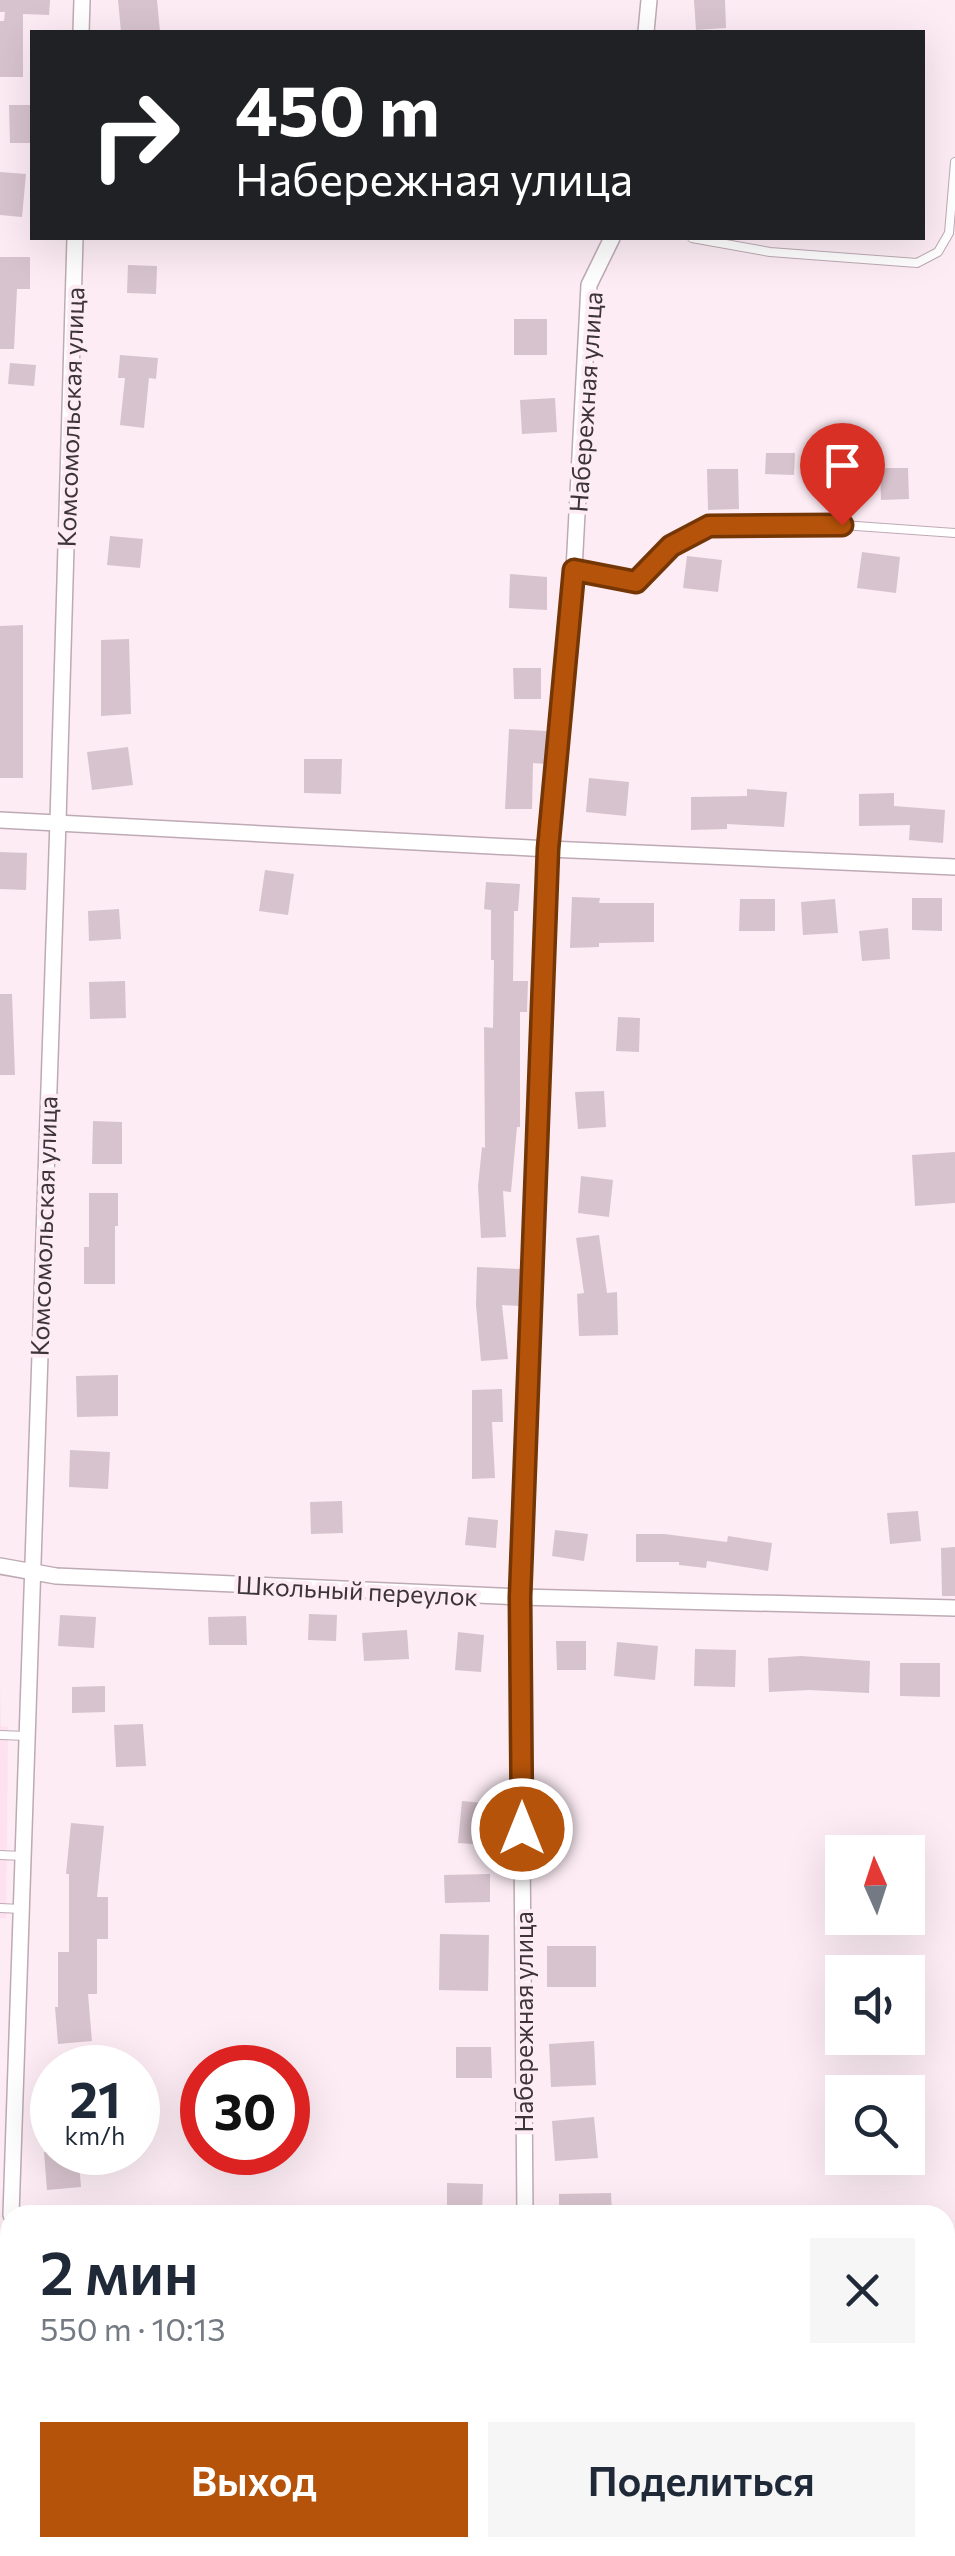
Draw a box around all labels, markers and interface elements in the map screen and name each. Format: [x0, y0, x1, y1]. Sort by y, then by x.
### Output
text: 450 m [235, 65, 440, 150]
icon: right [70, 70, 200, 200]
text: Набережная улица [235, 150, 633, 205]
street label: Комсомольская улица [50, 286, 90, 548]
street label: Набережная улица [562, 291, 608, 513]
pin [800, 423, 885, 526]
icon: arrive [815, 438, 870, 493]
street label: Комсомольская улица [23, 1095, 63, 1357]
street label: Школьный переулок [235, 1569, 479, 1611]
position arrow [470, 1777, 574, 1881]
north arrow [825, 1835, 925, 1935]
map controls [825, 1835, 925, 2175]
street label: Набережная улица [508, 1911, 538, 2133]
button: sound [825, 1955, 925, 2055]
speed limit sign: 30 [180, 2045, 310, 2175]
text: 21 [69, 2067, 121, 2128]
button: search [825, 2075, 925, 2175]
text: km/h [65, 2120, 125, 2150]
text: 2 мин [40, 2234, 199, 2307]
button: close [810, 2238, 915, 2343]
text: 550 m · 10:13 [40, 2308, 226, 2348]
button: Выход [40, 2422, 468, 2537]
button: Поделиться [488, 2422, 915, 2537]

